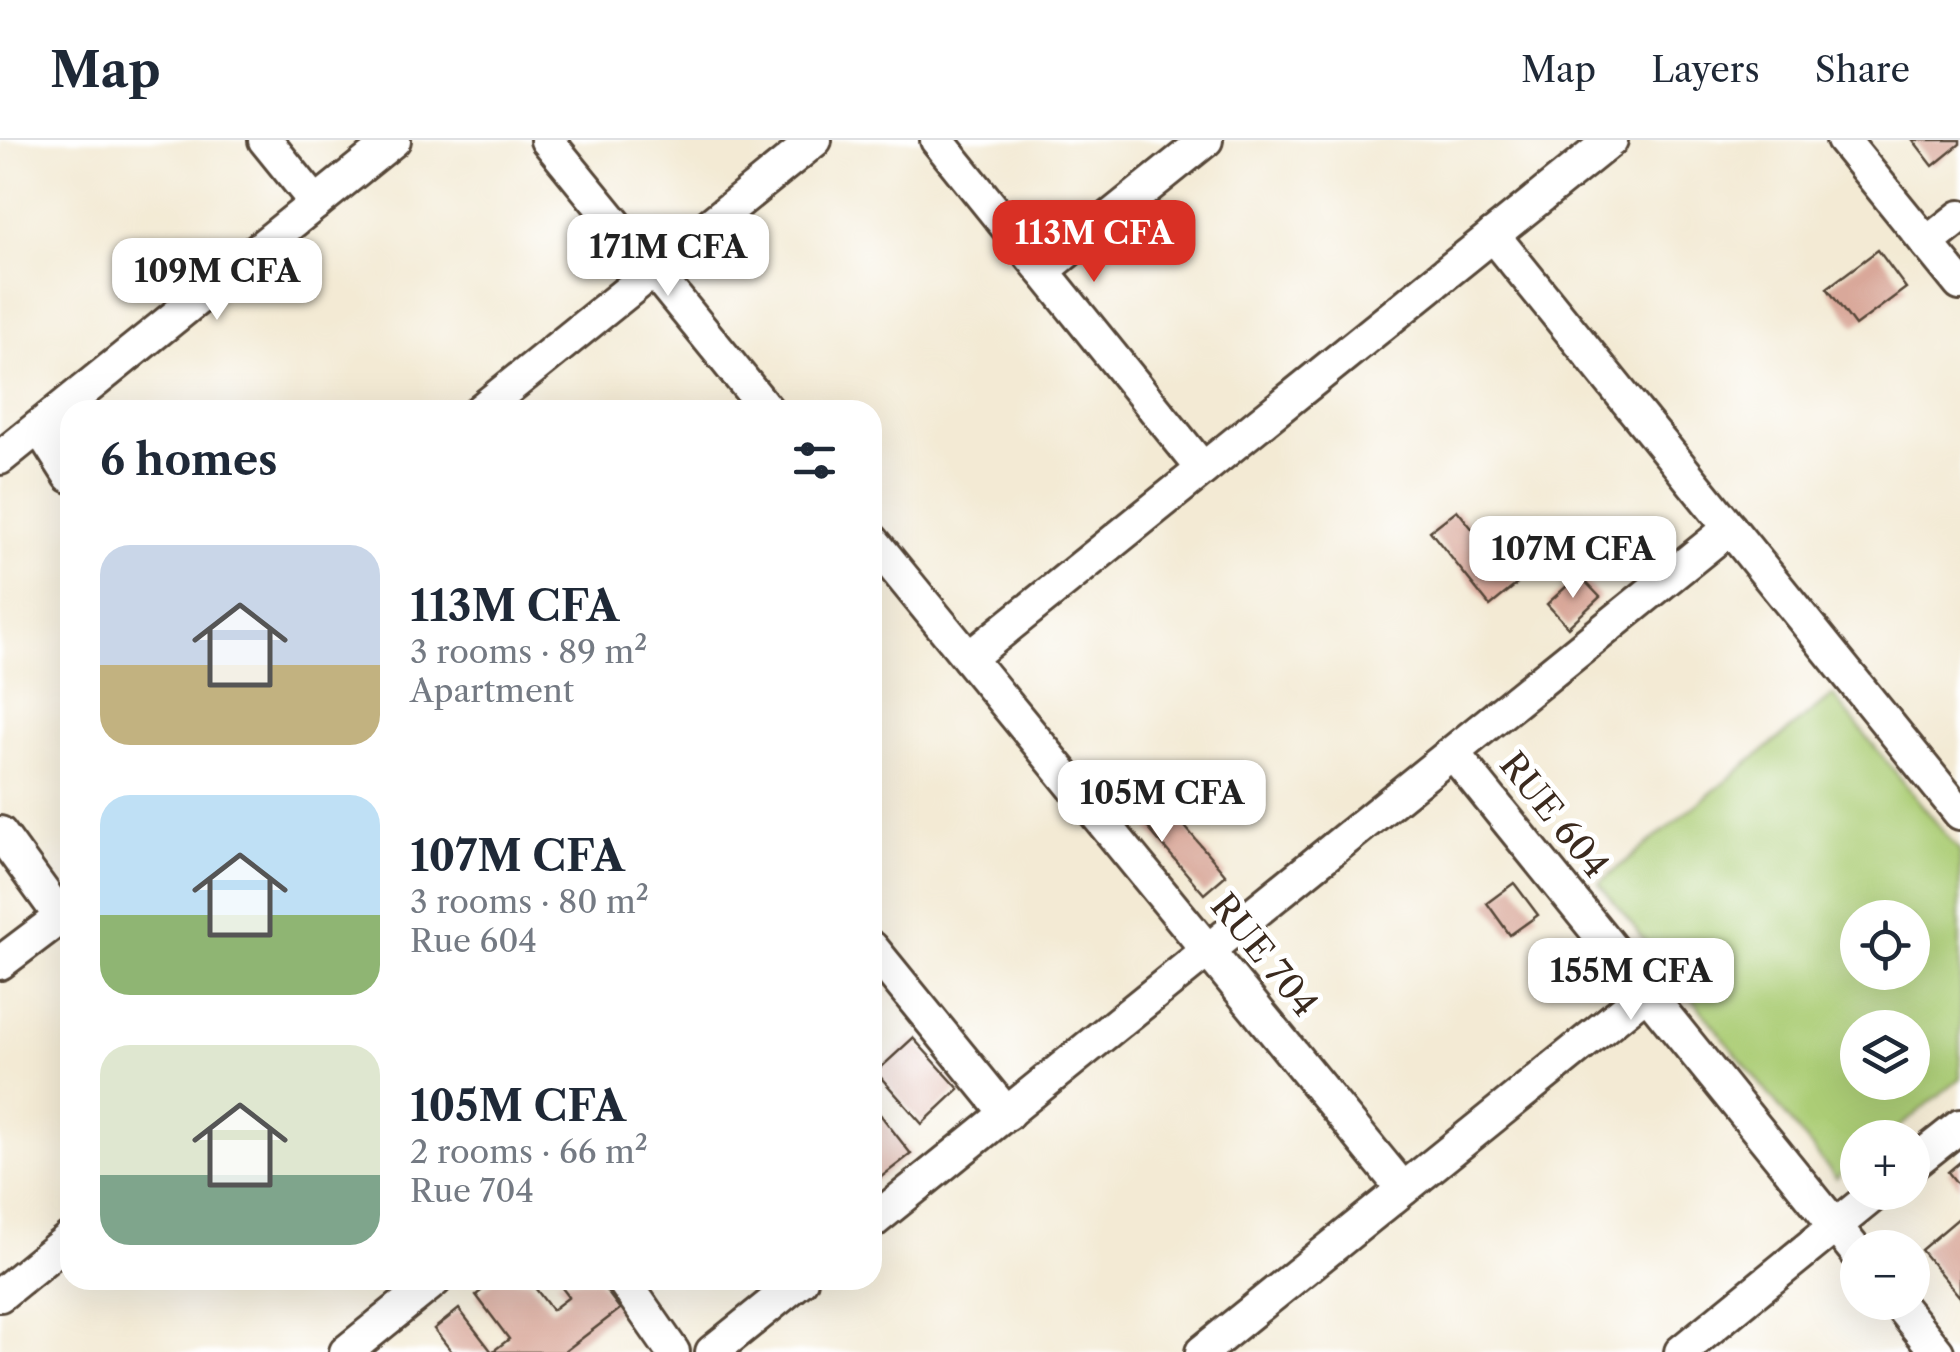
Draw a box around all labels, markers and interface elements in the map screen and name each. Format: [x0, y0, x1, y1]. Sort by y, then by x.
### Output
text: Map [50, 40, 161, 99]
text: Map [1521, 48, 1596, 91]
text: Layers [1651, 48, 1760, 91]
text: Share [1815, 48, 1910, 91]
pin: 113M CFA [991, 200, 1197, 285]
text: 113M CFA [1014, 213, 1174, 252]
pin: 171M CFA [565, 214, 771, 299]
text: 171M CFA [589, 227, 747, 266]
pin: 109M CFA [114, 238, 320, 323]
text: 109M CFA [134, 251, 300, 290]
icon: filters [787, 433, 842, 488]
text: 6 homes [100, 434, 278, 486]
pin: 107M CFA [1470, 516, 1676, 601]
text: 107M CFA [1491, 529, 1655, 568]
text: 113M CFA [410, 580, 619, 632]
icon: home [180, 585, 300, 705]
text: 3 rooms · 89 m² [410, 632, 647, 671]
text: Apartment [410, 671, 574, 710]
street label: RUE 604 [1491, 743, 1618, 886]
pin: 105M CFA [1059, 760, 1265, 845]
text: 105M CFA [1080, 773, 1244, 812]
text: 107M CFA [410, 830, 625, 882]
icon: home [180, 835, 300, 955]
text: 3 rooms · 80 m² [410, 882, 649, 921]
street label: RUE 704 [1202, 885, 1327, 1025]
map controls [1840, 900, 1930, 1320]
button: locate [1840, 900, 1930, 990]
text: Rue 604 [410, 921, 537, 960]
pin: 155M CFA [1528, 938, 1734, 1023]
text: 155M CFA [1550, 951, 1712, 990]
button: layers [1840, 1010, 1930, 1100]
text: 105M CFA [410, 1080, 626, 1132]
icon: home [180, 1085, 300, 1205]
button: + [1840, 1120, 1930, 1210]
text: 2 rooms · 66 m² [410, 1132, 648, 1171]
text: Rue 704 [410, 1171, 534, 1210]
button: − [1840, 1230, 1930, 1320]

